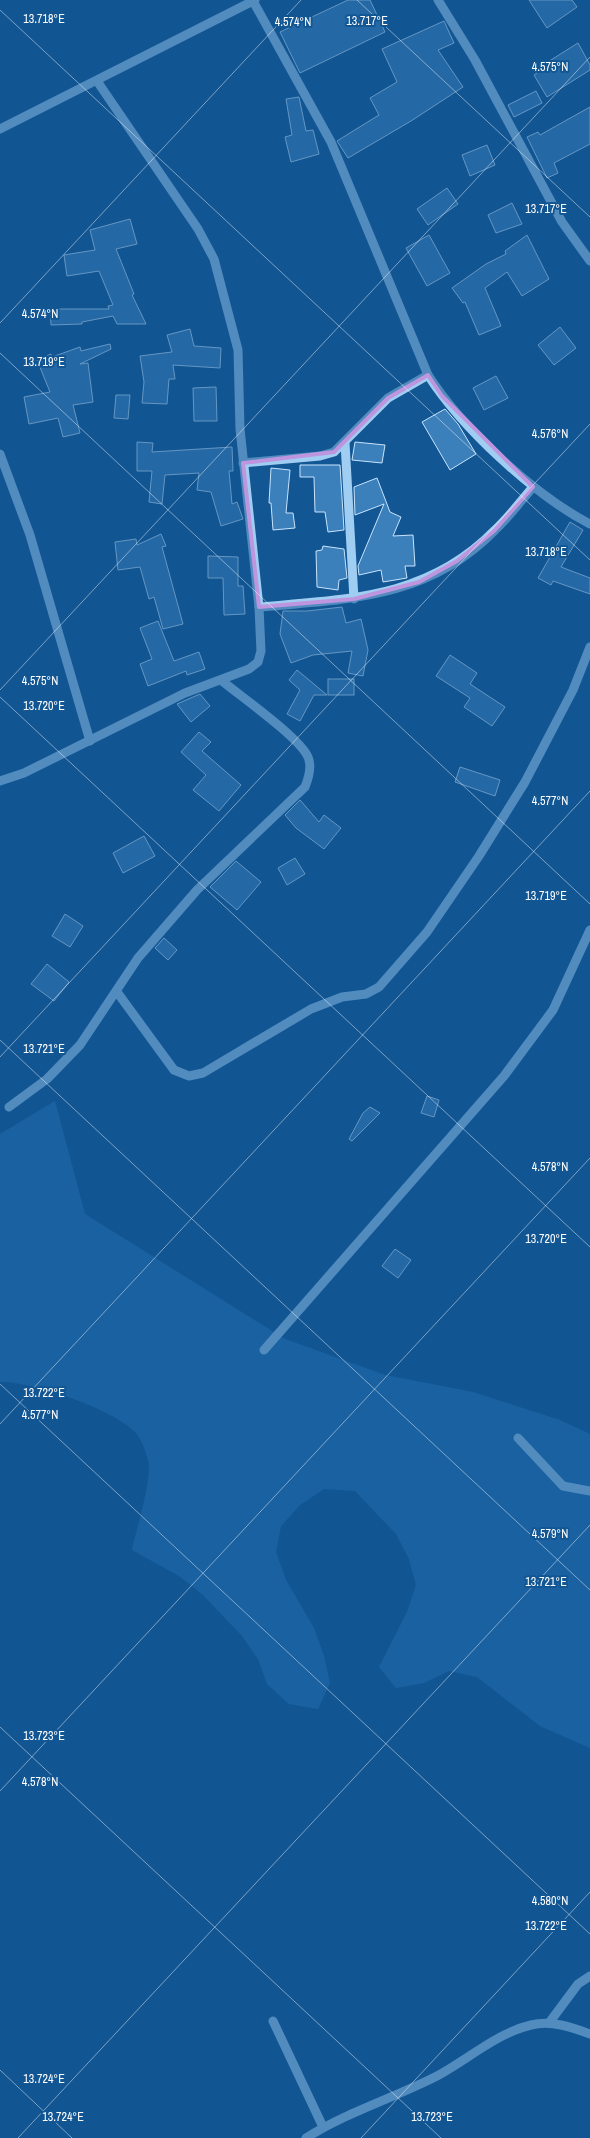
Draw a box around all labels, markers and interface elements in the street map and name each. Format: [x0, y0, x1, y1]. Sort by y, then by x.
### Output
text: 13.718°E [23, 11, 65, 27]
text: 13.717°E [346, 13, 388, 29]
text: 4.574°N [275, 14, 311, 30]
text: 4.575°N [532, 59, 568, 75]
text: 13.717°E [525, 201, 567, 217]
text: 4.574°N [22, 306, 58, 322]
text: 13.719°E [23, 354, 65, 370]
text: 4.576°N [532, 426, 568, 442]
text: 13.718°E [525, 544, 567, 560]
text: 4.575°N [22, 673, 58, 689]
text: 13.720°E [23, 698, 65, 714]
text: 4.577°N [532, 793, 568, 809]
text: 13.719°E [525, 888, 567, 904]
text: 13.721°E [23, 1041, 65, 1057]
text: 4.578°N [532, 1159, 568, 1175]
text: 13.720°E [525, 1231, 567, 1247]
text: 13.722°E [23, 1385, 65, 1401]
text: 4.577°N [22, 1407, 58, 1423]
text: 4.579°N [532, 1526, 568, 1542]
text: 13.721°E [525, 1574, 567, 1590]
text: 13.723°E [23, 1728, 65, 1744]
text: 4.578°N [22, 1774, 58, 1790]
text: 4.580°N [532, 1893, 568, 1909]
text: 13.722°E [525, 1918, 567, 1934]
text: 13.724°E [23, 2071, 65, 2087]
text: 13.724°E [42, 2109, 84, 2125]
text: 13.723°E [411, 2109, 453, 2125]

